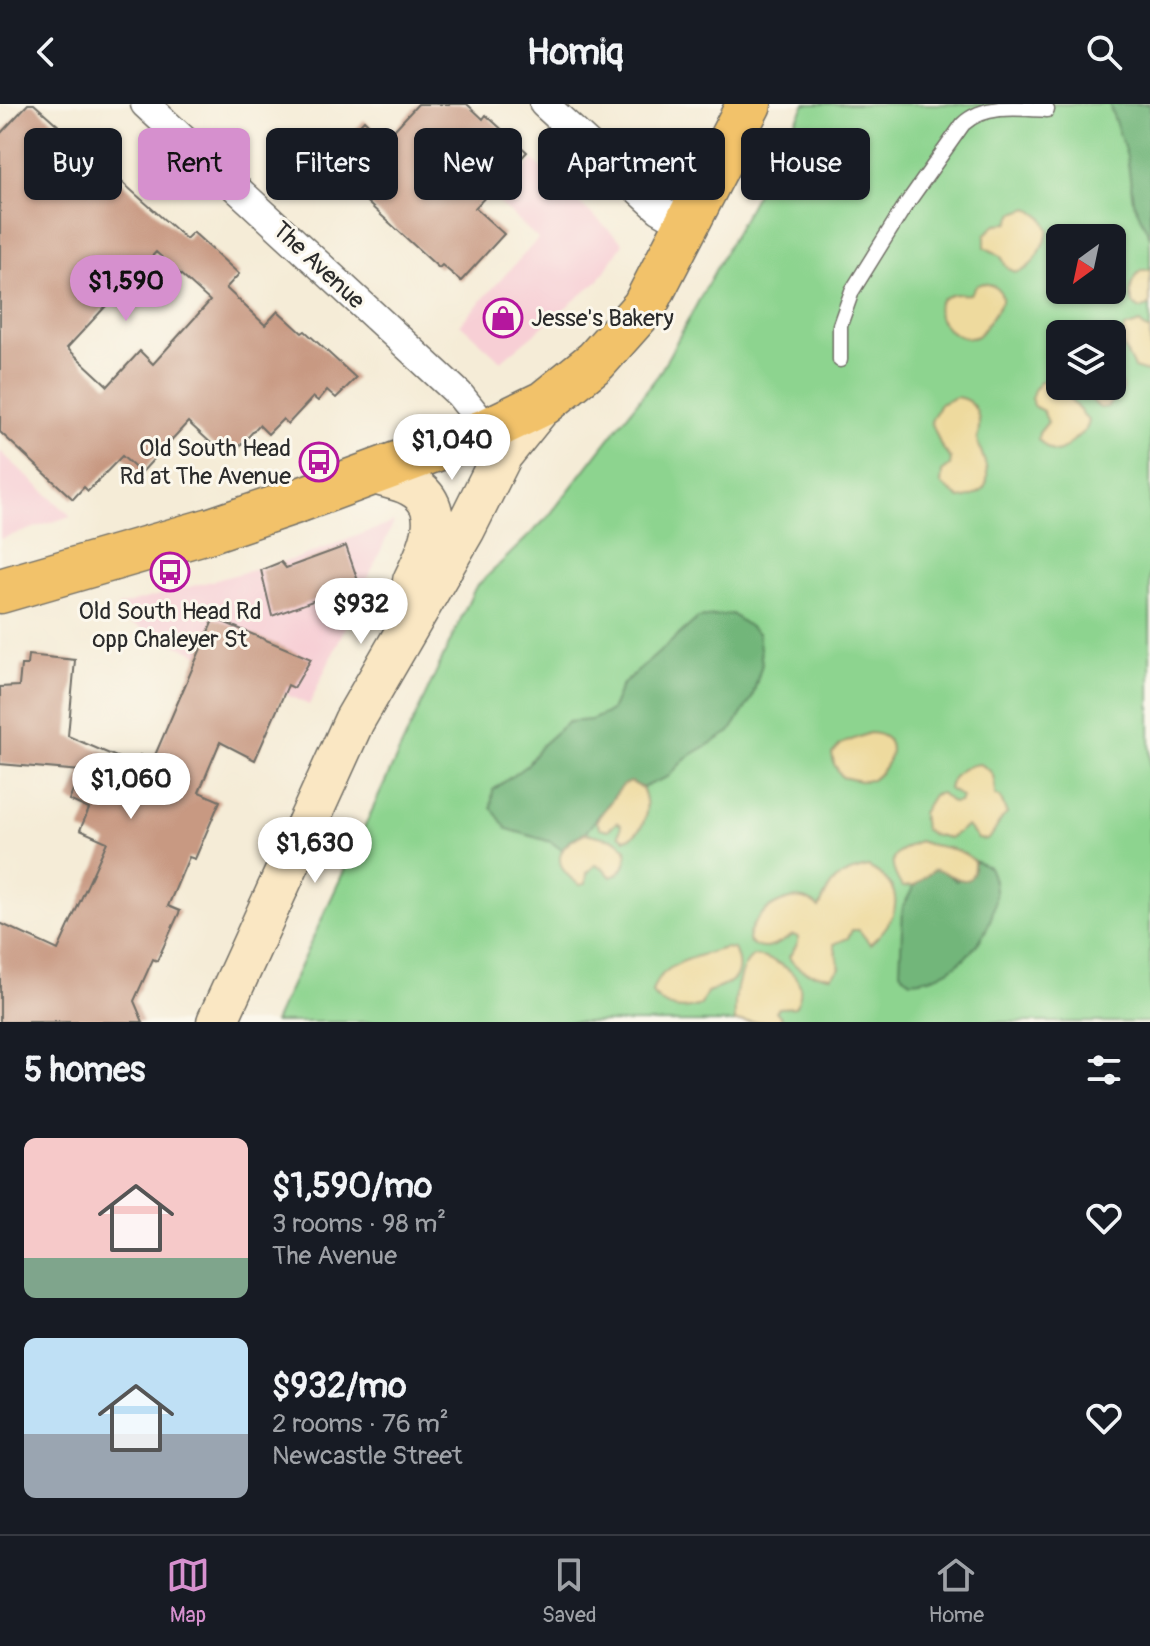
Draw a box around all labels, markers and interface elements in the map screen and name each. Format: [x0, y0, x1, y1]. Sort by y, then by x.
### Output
icon: back [24, 30, 68, 74]
text: Homiq [527, 30, 623, 75]
icon: search [1082, 30, 1126, 74]
chip: Buy [24, 128, 122, 200]
chip: Rent [138, 128, 250, 200]
chip: Filters [266, 128, 398, 200]
chip: New [414, 128, 522, 200]
chip: Apartment [538, 128, 725, 200]
chip: House [741, 128, 870, 200]
street label: The Avenue [267, 215, 371, 315]
north arrow [1046, 224, 1126, 304]
map controls [1046, 224, 1126, 400]
pin: $1,590 [61, 255, 191, 323]
text: $1,590 [88, 265, 164, 297]
shop icon: Jesse's Bakery [482, 297, 524, 339]
place label: Jesse's Bakery [531, 304, 674, 333]
button: layers [1046, 320, 1126, 400]
pin: $1,040 [387, 414, 517, 482]
text: $1,040 [411, 424, 493, 456]
place label: Old South Head Rd at The Avenue [119, 434, 291, 491]
bus stop icon: Old South Head Rd at The Avenue [298, 441, 340, 483]
bus stop icon: Old South Head Rd opp Chaleyer St [149, 551, 191, 593]
pin: $932 [314, 578, 408, 646]
text: $932 [333, 588, 389, 620]
place label: Old South Head Rd opp Chaleyer St [79, 597, 261, 654]
pin: $1,060 [66, 753, 196, 821]
text: $1,060 [90, 763, 172, 795]
pin: $1,630 [250, 817, 380, 885]
text: $1,630 [276, 827, 354, 859]
icon: filters [1082, 1048, 1126, 1092]
text: 5 homes [24, 1049, 145, 1092]
text: $1,590/mo [272, 1165, 432, 1208]
icon: home [88, 1170, 184, 1266]
icon: heart [1082, 1196, 1126, 1240]
text: 3 rooms · 98 m² [272, 1208, 446, 1240]
text: The Avenue [272, 1240, 397, 1272]
text: $932/mo [272, 1365, 407, 1408]
icon: home [88, 1370, 184, 1466]
icon: heart [1082, 1396, 1126, 1440]
text: 2 rooms · 76 m² [272, 1408, 449, 1440]
text: Newcastle Street [272, 1440, 463, 1472]
tab: Map [166, 1553, 210, 1629]
tab: Saved [542, 1553, 597, 1629]
tab: Home [929, 1553, 984, 1629]

